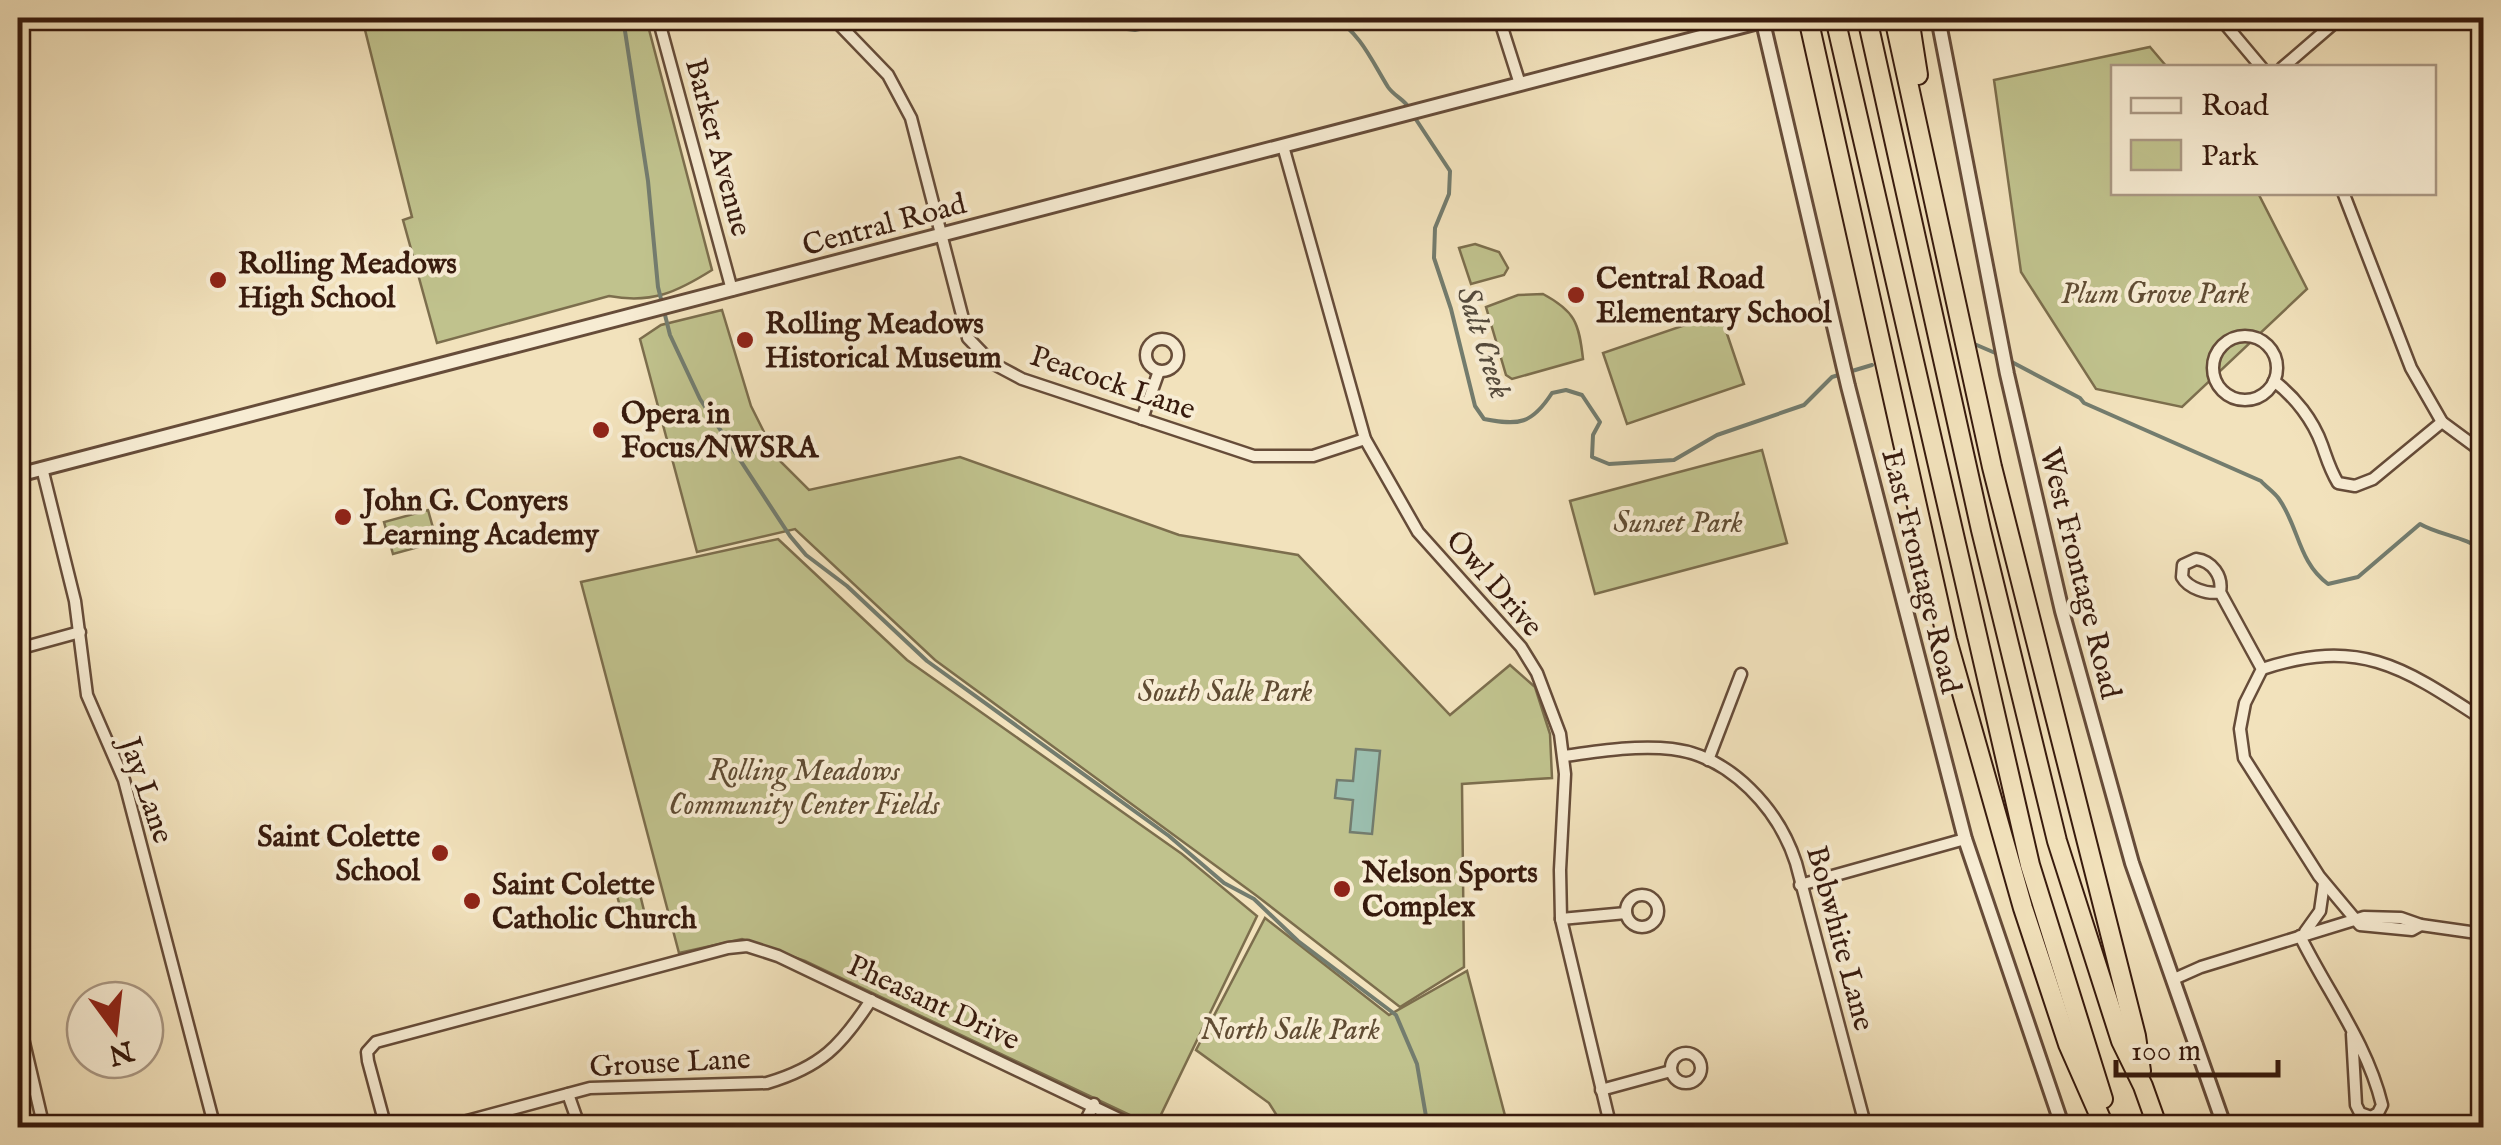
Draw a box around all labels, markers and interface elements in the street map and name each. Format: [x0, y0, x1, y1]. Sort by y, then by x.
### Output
street label: Barker Avenue [675, 54, 759, 241]
legend [2111, 65, 2436, 195]
text: Road [2201, 88, 2270, 126]
text: Park [2201, 138, 2259, 176]
street label: Central Road [798, 186, 972, 266]
place label: Rolling Meadows High School [238, 246, 457, 318]
place label: Central Road Elementary School [1596, 261, 1832, 333]
marker: Rolling Meadows High School [207, 269, 229, 291]
park label: Plum Grove Park [2061, 276, 2249, 314]
water label: Salt Creek [1445, 281, 1520, 404]
marker: Central Road Elementary School [1565, 284, 1587, 306]
place label: Rolling Meadows Historical Museum [765, 306, 1002, 378]
marker: Rolling Meadows Historical Museum [734, 329, 756, 351]
street label: Peacock Lane [1025, 338, 1200, 430]
place label: Opera in Focus/NWSRA [621, 396, 820, 468]
marker: Opera in Focus/NWSRA [590, 419, 612, 441]
street label: West Frontage Road [2029, 444, 2129, 704]
street label: East Frontage Road [1871, 445, 1969, 699]
place label: John G. Conyers Learning Academy [359, 483, 600, 555]
park label: Sunset Park [1613, 505, 1743, 543]
marker: John G. Conyers Learning Academy [332, 506, 354, 528]
street label: Owl Drive [1437, 523, 1550, 645]
park label: South Salk Park [1138, 674, 1312, 712]
street label: Jay Lane [108, 730, 181, 849]
park label: Rolling Meadows Community Center Fields [668, 753, 940, 825]
place label: Saint Colette School [257, 819, 421, 891]
marker: Saint Colette School [429, 842, 451, 864]
street label: Bobwhite Lane [1796, 842, 1882, 1035]
place label: Nelson Sports Complex [1361, 855, 1538, 927]
place label: Saint Colette Catholic Church [492, 867, 698, 939]
marker: Nelson Sports Complex [1331, 878, 1353, 900]
marker: Saint Colette Catholic Church [461, 890, 483, 912]
street label: Pheasant Drive [841, 947, 1026, 1060]
north arrow [65, 980, 165, 1080]
park label: North Salk Park [1200, 1012, 1380, 1050]
scale bar [2116, 1015, 2278, 1077]
text: N [105, 1031, 138, 1072]
text: 100 m [2131, 1033, 2201, 1071]
street label: Grouse Lane [589, 1041, 752, 1087]

